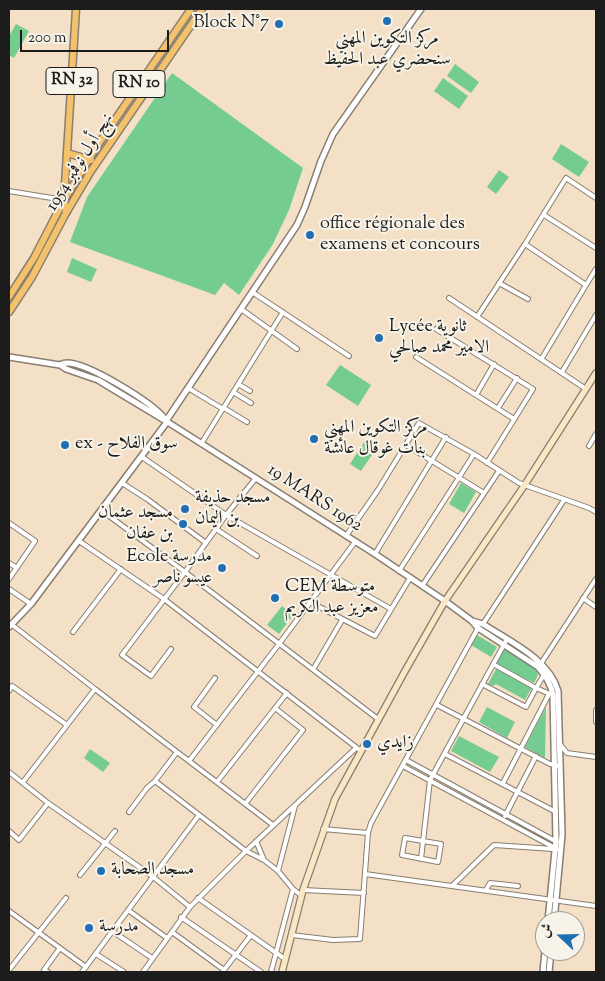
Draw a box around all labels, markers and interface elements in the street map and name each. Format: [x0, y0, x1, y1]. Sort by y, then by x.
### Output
place label: Block N°7 [193, 13, 269, 35]
marker: مركز التكوين المهني سنحضري عبد الحفيظ [381, 15, 393, 27]
marker: Block N°7 [273, 18, 285, 30]
scale bar [22, 20, 171, 52]
text: 200 m [28, 28, 67, 49]
place label: مركز التكوين المهني سنحضري عبد الحفيظ [323, 29, 451, 72]
road number: RN 32 [46, 68, 98, 94]
road number: RN 10 [113, 70, 165, 98]
street label: نهج أول نوفمبر 1954 [42, 110, 120, 216]
place label: office régionale des examens et concours [320, 214, 480, 256]
marker: office régionale des examens et concours [304, 229, 316, 241]
place label: Lycée ثانوية الامير محمد صالحي [389, 317, 489, 359]
marker: Lycée ثانوية الامير محمد صالحي [373, 332, 385, 344]
place label: مركز التكوين المهني بنات غوقال عائشة [324, 418, 427, 460]
marker: مركز التكوين المهني بنات غوقال عائشة [308, 433, 320, 445]
place label: ex - سوق الفلاح [75, 434, 178, 456]
marker: ex - سوق الفلاح [59, 439, 71, 451]
street label: 19 MARS 1962 [263, 460, 365, 538]
place label: مسجد حذيفة بن اليمان [195, 488, 271, 530]
place label: مسجد عثمان بن عفان [98, 503, 173, 546]
marker: مسجد حذيفة بن اليمان [179, 503, 191, 515]
marker: مسجد عثمان بن عفان [177, 518, 189, 530]
place label: Ecole مدرسة عيسو ناصر [126, 547, 212, 590]
marker: Ecole مدرسة عيسو ناصر [216, 562, 228, 574]
place label: CEM متوسطة معزيز عبد الكريم [285, 577, 378, 620]
marker: CEM متوسطة معزيز عبد الكريم [269, 592, 281, 604]
place label: زايدي [377, 733, 414, 755]
marker: زايدي [361, 738, 373, 750]
place label: مسجد الصحابة [111, 860, 194, 882]
marker: مسجد الصحابة [95, 865, 107, 877]
north arrow [535, 911, 585, 961]
place label: مدرسة [99, 917, 139, 939]
text: ش [535, 921, 559, 941]
marker: مدرسة [83, 922, 95, 934]

